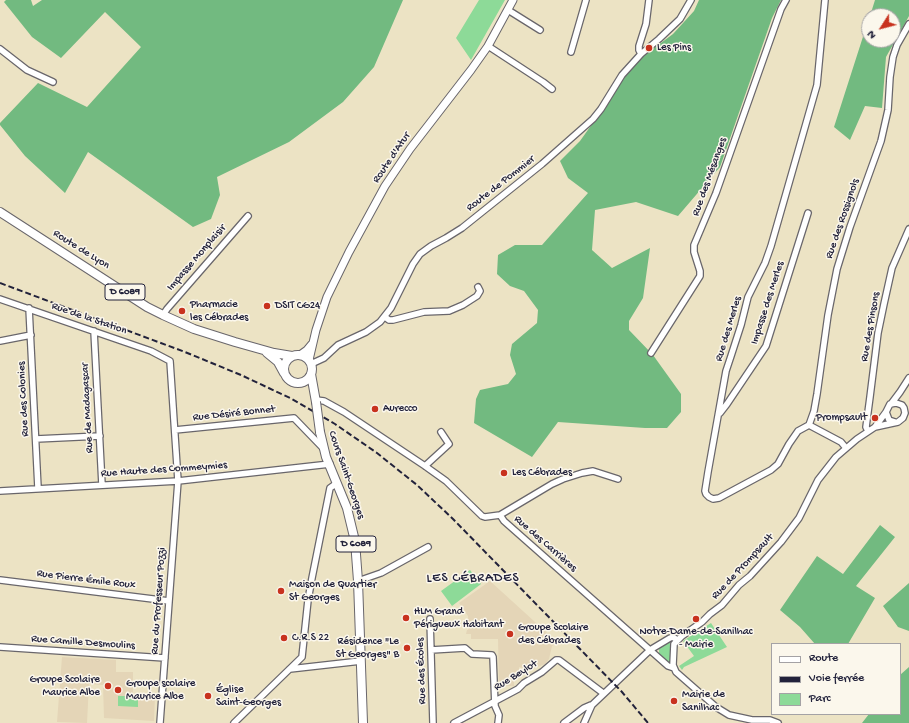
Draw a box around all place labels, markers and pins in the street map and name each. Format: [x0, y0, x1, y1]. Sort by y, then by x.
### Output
place label: Les Pins [657, 41, 691, 55]
marker: Les Pins [644, 43, 654, 53]
place label: Pharmacie les Cébrades [190, 298, 248, 324]
place label: DSIT CG24 [275, 299, 320, 313]
marker: DSIT CG24 [262, 301, 272, 311]
marker: Pharmacie les Cébrades [177, 306, 187, 316]
place label: Aurecco [383, 402, 417, 416]
marker: Aurecco [370, 404, 380, 414]
place label: Prompsault [816, 411, 867, 425]
marker: Prompsault [870, 413, 880, 423]
place label: Les Cébrades [512, 466, 572, 480]
marker: Les Cébrades [499, 468, 509, 478]
place label: Maison de Quartier St Georges [289, 578, 376, 604]
marker: Maison de Quartier St Georges [276, 586, 286, 596]
place label: HLM Grand Périgueux Habitant [414, 605, 504, 631]
marker: HLM Grand Périgueux Habitant [401, 613, 411, 623]
marker: Notre-Dame-de-Sanilhac - Mairie [691, 614, 701, 624]
place label: Groupe Scolaire des Cébrades [518, 621, 588, 647]
place label: Notre-Dame-de-Sanilhac - Mairie [639, 625, 753, 651]
marker: Groupe Scolaire des Cébrades [505, 629, 515, 639]
place label: C.R.S 22 [292, 631, 329, 645]
marker: C.R.S 22 [279, 633, 289, 643]
place label: Résidence "Le St Georges" B [336, 635, 399, 661]
marker: Résidence "Le St Georges" B [402, 643, 412, 653]
place label: Groupe Scolaire Maurice Albe [30, 673, 100, 699]
place label: Groupe scolaire Maurice Albe [126, 677, 195, 703]
marker: Groupe Scolaire Maurice Albe [103, 681, 113, 691]
place label: Église Saint-Georges [216, 683, 281, 709]
marker: Groupe scolaire Maurice Albe [113, 685, 123, 695]
place label: Mairie de Sanilhac [682, 688, 725, 714]
marker: Église Saint-Georges [203, 691, 213, 701]
marker: Mairie de Sanilhac [669, 696, 679, 706]

